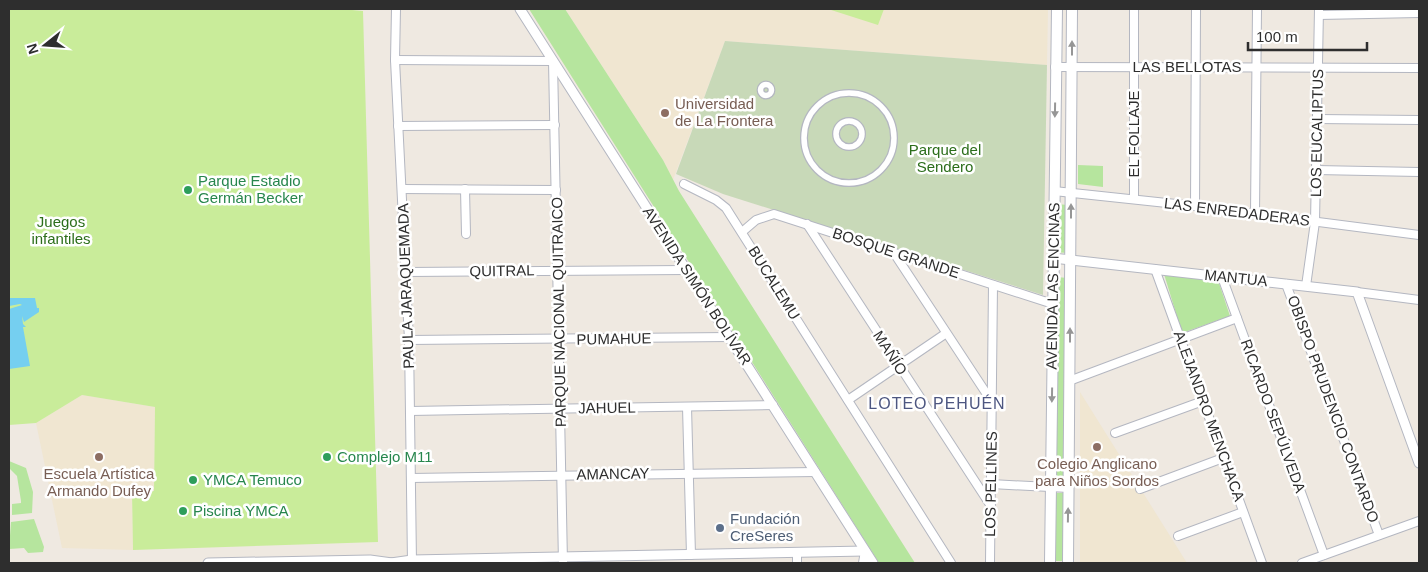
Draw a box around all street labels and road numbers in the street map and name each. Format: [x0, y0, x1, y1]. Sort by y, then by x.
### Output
street label: LAS BELLOTAS [1133, 58, 1241, 75]
street label: LOS EUCALIPTUS [1307, 69, 1326, 197]
street label: EL FOLLAJE [1125, 91, 1142, 177]
street label: LAS ENREDADERAS [1163, 194, 1311, 229]
street label: PARQUE NACIONAL QUITRAICO [548, 197, 569, 427]
street label: AVENIDA LAS ENCINAS [1043, 202, 1062, 370]
street label: PAULA JARAQUEMADA [394, 203, 417, 369]
street label: AVENIDA SIMÓN BOLÍVAR [640, 203, 755, 368]
street label: BOSQUE GRANDE [831, 224, 962, 281]
street label: BUCALEMU [745, 243, 804, 323]
street label: QUITRAL [469, 261, 535, 280]
street label: MANTUA [1204, 266, 1268, 289]
street label: OBISPO PRUDENCIO CONTARDO [1284, 293, 1383, 525]
street label: MAÑÍO [870, 327, 911, 378]
street label: ALEJANDRO MENCHACA [1171, 328, 1248, 503]
street label: PUMAHUE [576, 329, 652, 348]
street label: RICARDO SEPÚLVEDA [1238, 337, 1309, 495]
street label: JAHUEL [578, 398, 636, 417]
street label: LOS PELLINES [981, 431, 1000, 537]
street label: AMANCAY [576, 464, 650, 483]

